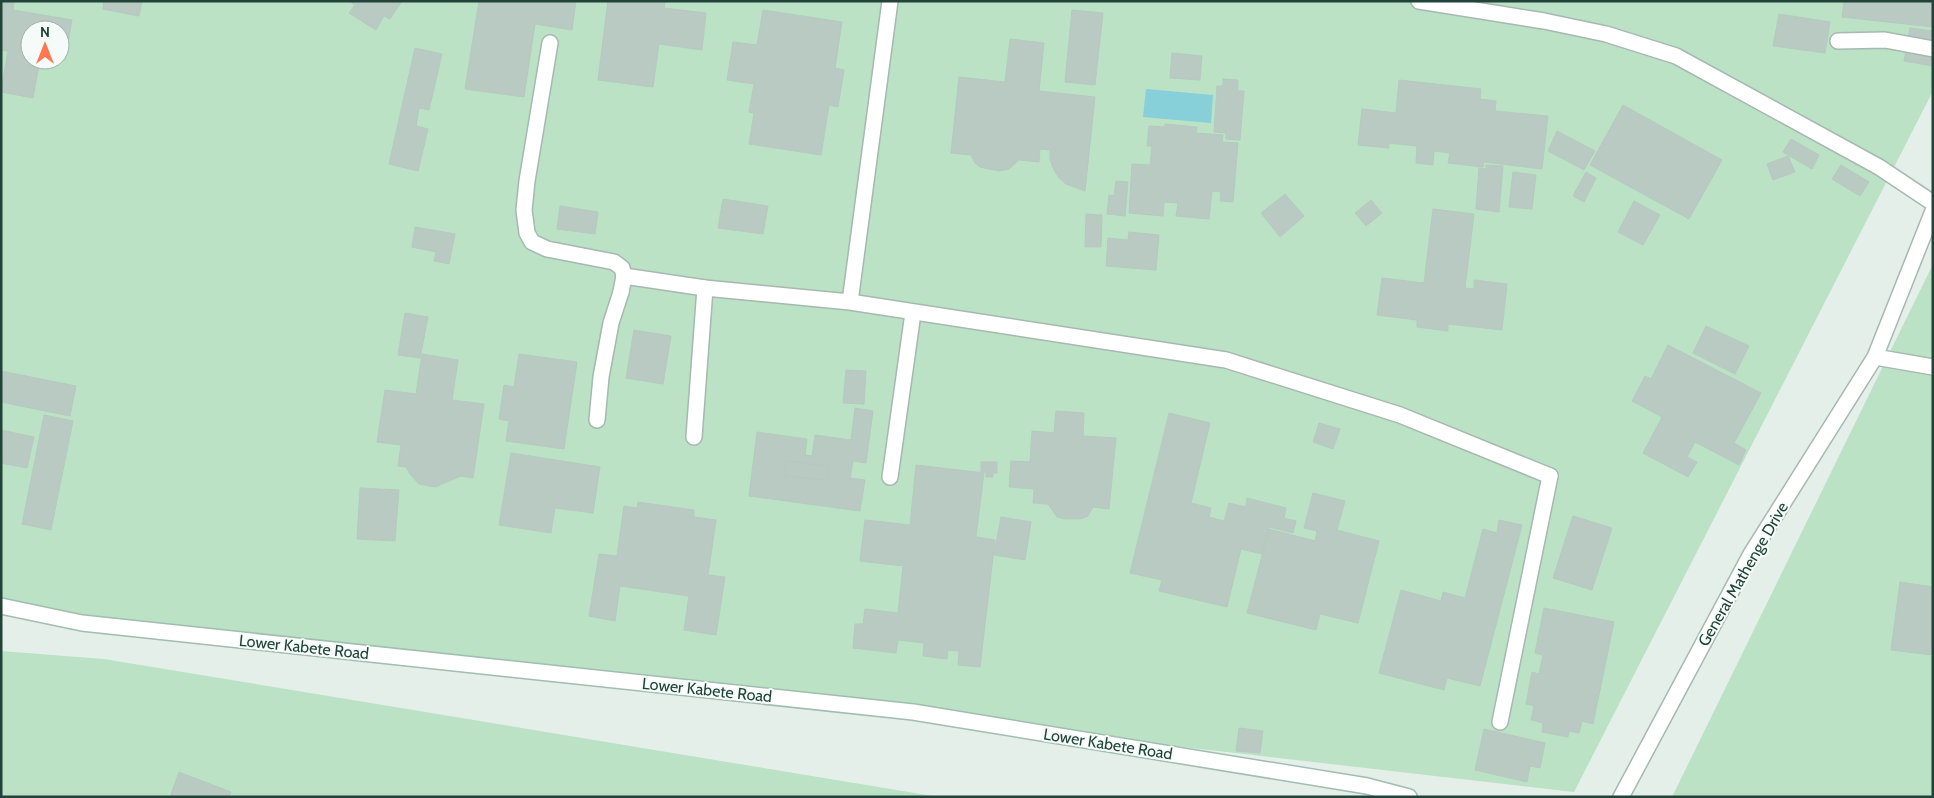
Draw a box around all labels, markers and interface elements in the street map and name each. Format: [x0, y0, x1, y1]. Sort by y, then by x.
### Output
north arrow [20, 20, 70, 70]
text: N [40, 23, 50, 41]
street label: General Mathenge Drive [1694, 499, 1792, 649]
street label: Lower Kabete Road [238, 631, 370, 663]
street label: Lower Kabete Road [641, 674, 773, 706]
street label: Lower Kabete Road [1042, 724, 1174, 764]

